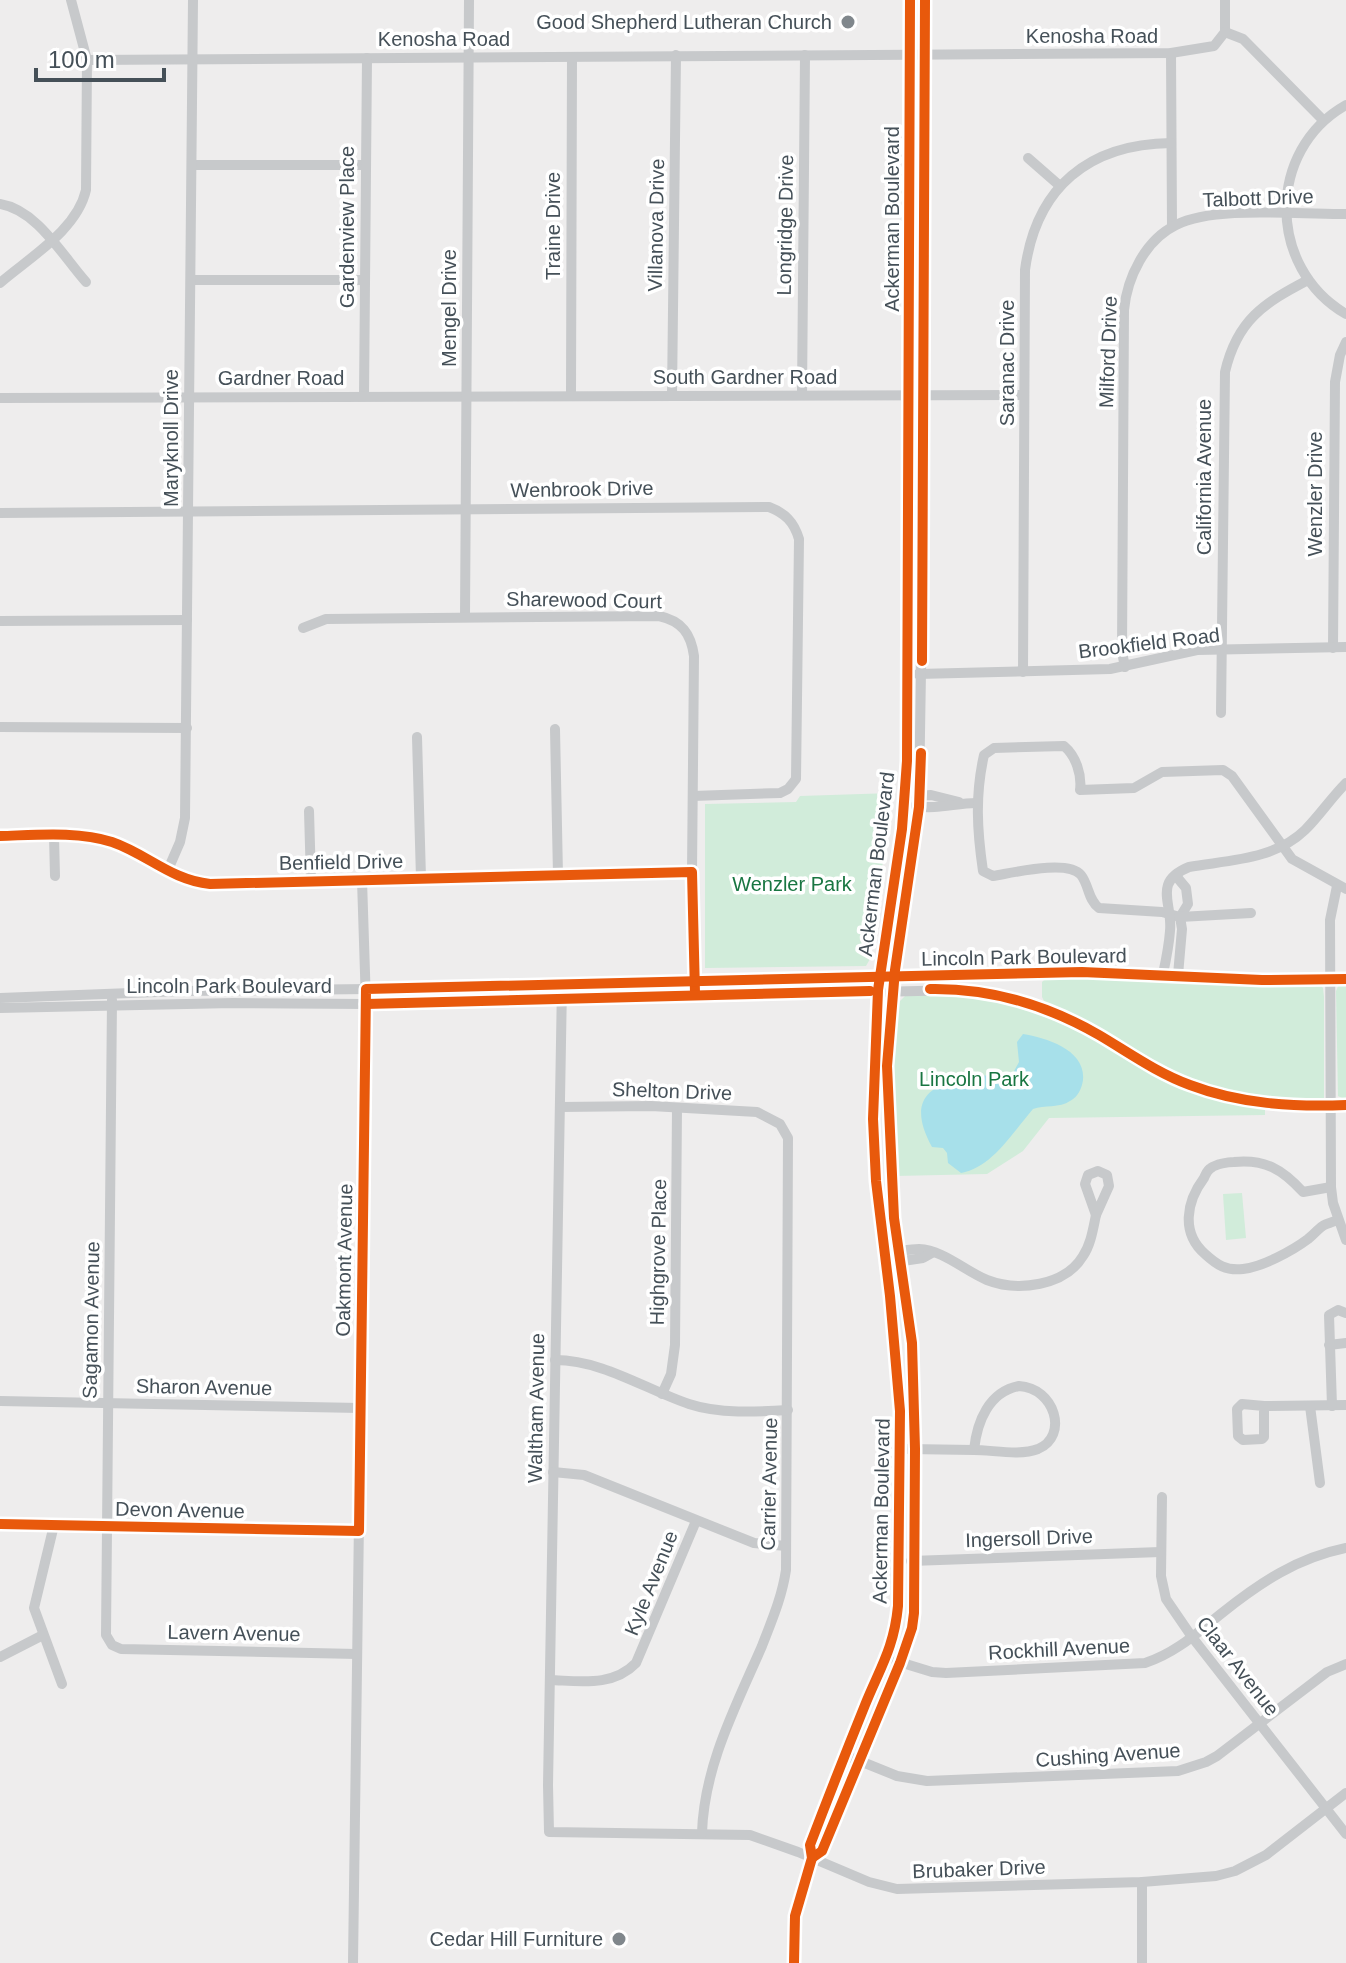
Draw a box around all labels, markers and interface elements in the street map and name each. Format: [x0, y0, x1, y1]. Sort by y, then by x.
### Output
place label: Good Shepherd Lutheran Church [536, 11, 832, 33]
marker: Good Shepherd Lutheran Church [839, 13, 857, 31]
street label: Kenosha Road [1026, 25, 1158, 47]
street label: Kenosha Road [378, 28, 510, 50]
scale bar [36, 32, 164, 82]
text: 100 m [48, 46, 115, 73]
street label: Ackerman Boulevard [881, 126, 903, 312]
street label: Gardenview Place [336, 146, 358, 308]
street label: Longridge Drive [773, 154, 797, 296]
street label: Villanova Drive [644, 158, 668, 292]
street label: Traine Drive [542, 172, 564, 280]
street label: Talbott Drive [1202, 185, 1314, 211]
street label: Mengel Drive [438, 249, 460, 367]
street label: Milford Drive [1095, 296, 1121, 408]
street label: Saranac Drive [996, 300, 1018, 426]
street label: South Gardner Road [653, 366, 837, 388]
street label: Gardner Road [218, 367, 344, 389]
street label: Maryknoll Drive [160, 369, 182, 507]
street label: California Avenue [1193, 399, 1215, 555]
street label: Wenzler Drive [1304, 431, 1326, 557]
street label: Wenbrook Drive [510, 477, 654, 501]
street label: Sharewood Court [506, 588, 662, 612]
street label: Brookfield Road [1077, 623, 1221, 663]
street label: Ackerman Boulevard [854, 771, 898, 957]
street label: Benfield Drive [279, 850, 403, 874]
park label: Wenzler Park [732, 873, 853, 895]
street label: Lincoln Park Boulevard [921, 944, 1127, 970]
street label: Lincoln Park Boulevard [126, 975, 332, 997]
park label: Lincoln Park [919, 1068, 1030, 1090]
street label: Shelton Drive [612, 1078, 732, 1104]
street label: Highgrove Place [646, 1178, 670, 1326]
street label: Oakmont Avenue [332, 1183, 356, 1337]
street label: Sagamon Avenue [79, 1241, 103, 1399]
street label: Waltham Avenue [524, 1333, 548, 1483]
street label: Sharon Avenue [136, 1375, 272, 1399]
street label: Carrier Avenue [757, 1417, 781, 1551]
street label: Ackerman Boulevard [868, 1418, 894, 1604]
street label: Devon Avenue [115, 1498, 245, 1522]
street label: Ingersoll Drive [965, 1525, 1093, 1551]
street label: Kyle Avenue [620, 1527, 682, 1639]
street label: Claar Avenue [1192, 1612, 1284, 1720]
street label: Lavern Avenue [167, 1621, 301, 1645]
street label: Rockhill Avenue [988, 1634, 1130, 1664]
street label: Cushing Avenue [1035, 1739, 1181, 1771]
street label: Brubaker Drive [912, 1856, 1046, 1882]
place label: Cedar Hill Furniture [430, 1928, 603, 1950]
marker: Cedar Hill Furniture [610, 1930, 628, 1948]

